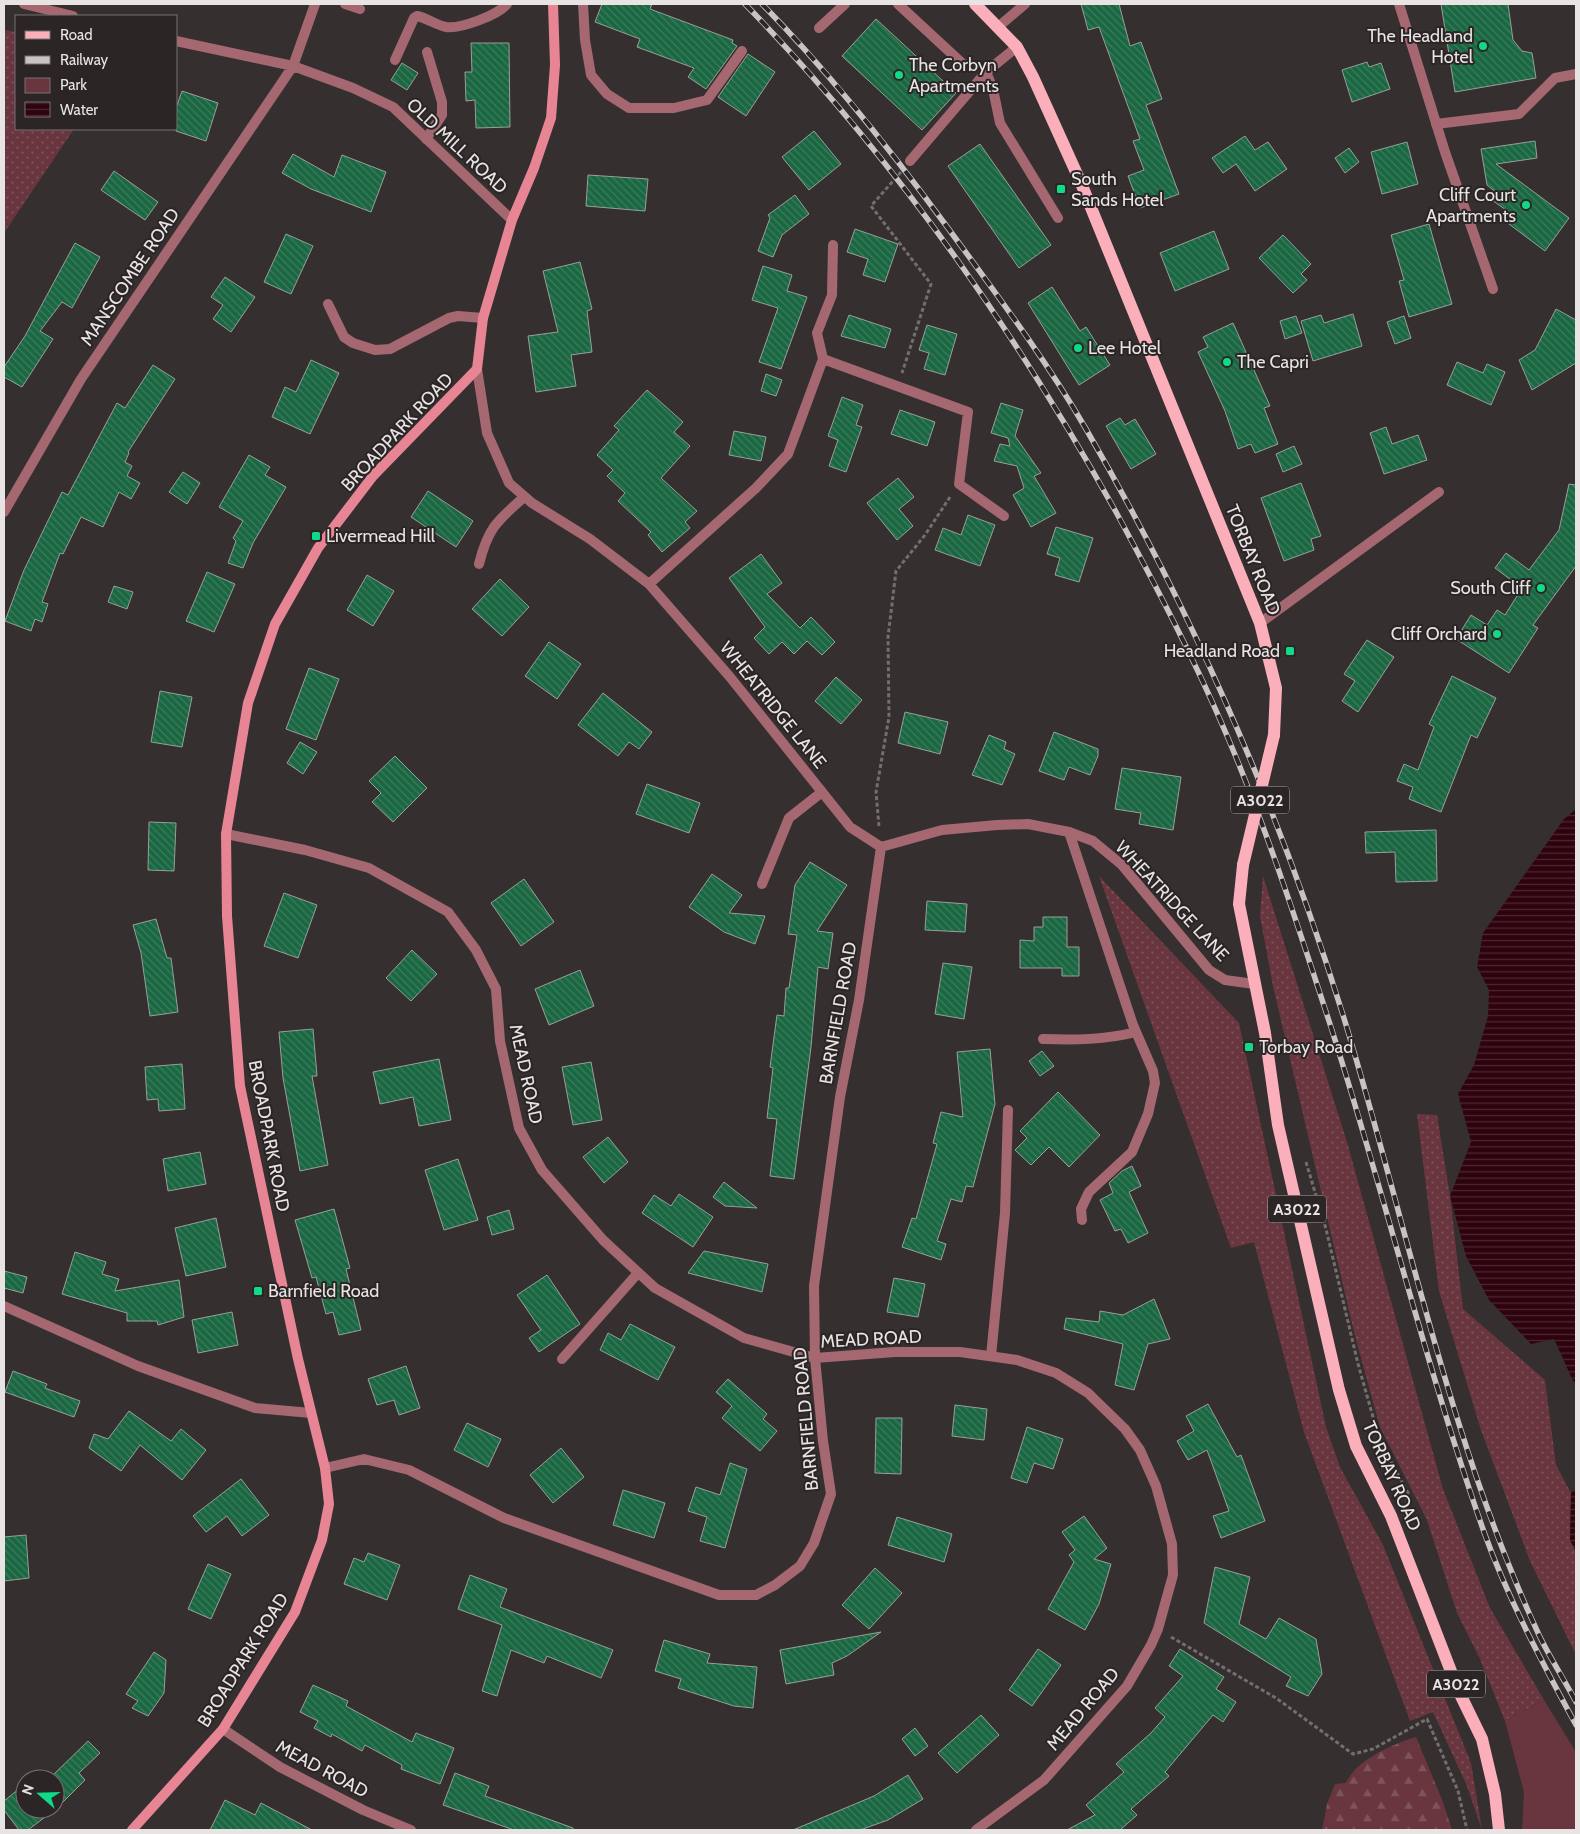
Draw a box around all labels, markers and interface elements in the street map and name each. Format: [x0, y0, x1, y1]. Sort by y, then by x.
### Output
legend [15, 15, 178, 130]
place label: The Headland Hotel [1367, 25, 1474, 68]
text: Road [60, 26, 93, 44]
marker: The Headland Hotel [1477, 40, 1489, 52]
text: Railway [60, 51, 109, 69]
place label: The Corbyn Apartments [909, 54, 999, 97]
marker: The Corbyn Apartments [893, 69, 905, 81]
text: Park [60, 76, 87, 94]
street label: OLD MILL ROAD [402, 94, 512, 198]
text: Water [60, 101, 98, 119]
place label: South Sands Hotel [1071, 168, 1164, 211]
marker: South Sands Hotel [1055, 183, 1067, 195]
place label: Cliff Court Apartments [1426, 184, 1516, 227]
marker: Cliff Court Apartments [1520, 199, 1532, 211]
street label: MANSCOMBE ROAD [76, 204, 184, 350]
place label: Lee Hotel [1088, 337, 1162, 359]
marker: Lee Hotel [1072, 342, 1084, 354]
place label: The Capri [1237, 351, 1309, 373]
marker: The Capri [1221, 356, 1233, 368]
street label: BROADPARK ROAD [336, 368, 458, 496]
street label: TORBAY ROAD [1221, 501, 1285, 619]
place label: Livermead Hill [326, 525, 436, 547]
marker: Livermead Hill [310, 530, 322, 542]
place label: South Cliff [1450, 577, 1531, 599]
marker: South Cliff [1535, 582, 1547, 594]
place label: Cliff Orchard [1391, 623, 1487, 645]
marker: Cliff Orchard [1491, 628, 1503, 640]
street label: WHEATRIDGE LANE [715, 637, 831, 773]
place label: Headland Road [1164, 640, 1280, 662]
marker: Headland Road [1284, 645, 1296, 657]
road number: A3022 [1231, 786, 1289, 814]
street label: WHEATRIDGE LANE [1110, 836, 1234, 966]
street label: BARNFIELD ROAD [815, 940, 861, 1086]
street label: MEAD ROAD [505, 1022, 547, 1126]
place label: Torbay Road [1259, 1036, 1353, 1058]
marker: Torbay Road [1243, 1041, 1255, 1053]
street label: BROADPARK ROAD [244, 1058, 294, 1214]
road number: A3022 [1268, 1196, 1326, 1222]
place label: Barnfield Road [268, 1280, 379, 1302]
marker: Barnfield Road [252, 1285, 264, 1297]
street label: MEAD ROAD [820, 1325, 922, 1353]
street label: BARNFIELD ROAD [789, 1346, 823, 1492]
street label: TORBAY ROAD [1358, 1418, 1426, 1534]
street label: BROADPARK ROAD [193, 1589, 293, 1731]
street label: MEAD ROAD [1042, 1663, 1124, 1755]
road number: A3022 [1427, 1670, 1485, 1698]
street label: MEAD ROAD [272, 1735, 372, 1803]
north arrow [15, 1769, 65, 1819]
text: N [18, 1782, 38, 1797]

